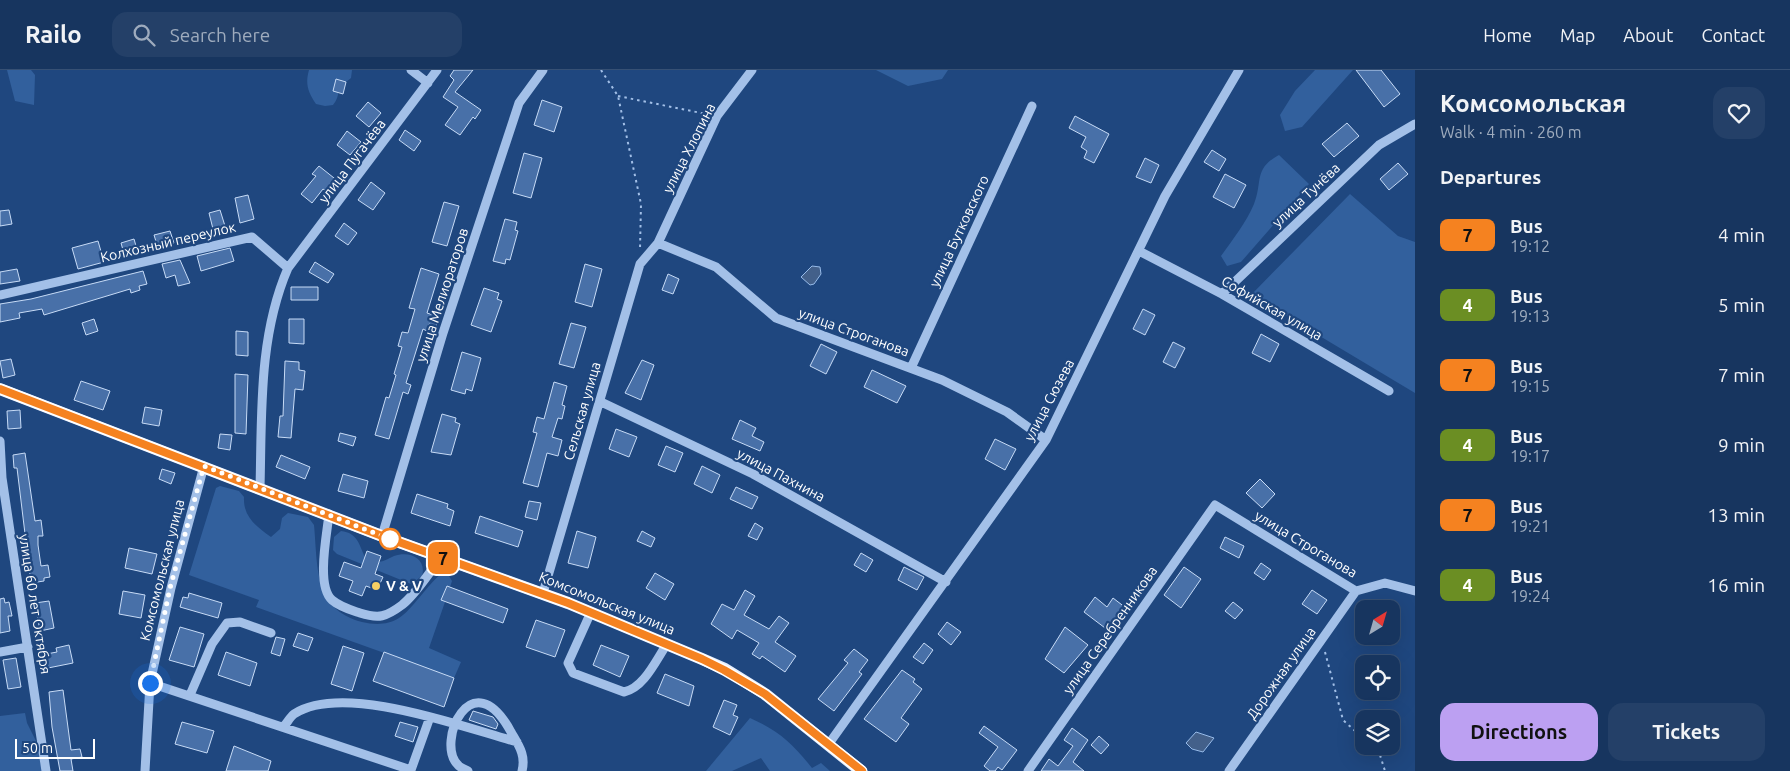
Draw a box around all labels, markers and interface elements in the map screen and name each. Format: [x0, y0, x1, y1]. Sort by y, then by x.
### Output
search box [112, 12, 462, 57]
text: Railo [25, 21, 82, 48]
icon: search [130, 21, 158, 49]
text: Search here [170, 24, 270, 46]
text: Home [1483, 25, 1532, 45]
text: Map [1560, 25, 1595, 45]
text: About [1623, 25, 1673, 45]
text: Contact [1701, 25, 1765, 45]
button: heart [1713, 87, 1765, 139]
text: Комсомольская [1440, 90, 1626, 117]
street label: улица Хлопина [660, 100, 718, 196]
street label: улица Пугачёва [315, 116, 389, 206]
text: Walk · 4 min · 260 m [1440, 123, 1582, 141]
street label: улица Тунёва [1269, 160, 1343, 230]
text: Departures [1440, 166, 1541, 188]
street label: улица Бутковского [926, 172, 992, 290]
text: Bus [1510, 215, 1543, 237]
street label: Колхозный переулок [99, 219, 237, 265]
text: 4 min [1718, 224, 1765, 246]
text: 7 [1462, 225, 1473, 245]
street label: улица Мелиораторов [413, 226, 471, 364]
text: 19:12 [1510, 237, 1550, 255]
street label: Софийская улица [1219, 273, 1325, 343]
text: Bus [1510, 285, 1543, 307]
text: 5 min [1718, 294, 1765, 316]
text: 4 [1462, 295, 1473, 315]
street label: улица Строганова [796, 305, 912, 359]
text: 19:13 [1510, 307, 1550, 325]
text: Bus [1510, 355, 1543, 377]
street label: улица Сюзева [1021, 356, 1077, 444]
street label: Сельская улица [560, 360, 604, 462]
text: 7 min [1718, 364, 1765, 386]
text: 7 [1462, 365, 1473, 385]
text: 19:15 [1510, 377, 1550, 395]
text: Bus [1510, 425, 1543, 447]
text: 9 min [1718, 434, 1765, 456]
text: 4 [1462, 435, 1473, 455]
street label: улица Пахнина [734, 445, 828, 505]
text: 19:17 [1510, 447, 1550, 465]
text: Bus [1510, 495, 1543, 517]
street label: Комсомольская улица [137, 498, 187, 642]
text: 13 min [1707, 504, 1765, 526]
text: 7 [1462, 505, 1473, 525]
street label: улица Строганова [1252, 507, 1360, 581]
text: 19:21 [1510, 517, 1550, 535]
unlabelled marker [379, 528, 401, 550]
street label: улица 60 лет Октября [16, 533, 54, 675]
line badge: 7 [427, 542, 459, 574]
text: 7 [438, 548, 448, 568]
street label: улица Серебренникова [1060, 563, 1160, 697]
text: Bus [1510, 565, 1543, 587]
street label: Комсомольская улица [537, 568, 677, 638]
text: 16 min [1707, 574, 1765, 596]
text: 4 [1462, 575, 1473, 595]
place label: V & V [386, 578, 422, 594]
marker: V & V [370, 580, 382, 592]
text: 19:24 [1510, 587, 1550, 605]
north arrow [1355, 600, 1400, 645]
map controls [1355, 600, 1400, 755]
street label: Дорожная улица [1243, 624, 1319, 722]
button: locate [1355, 655, 1400, 700]
your location [138, 671, 163, 696]
button: Directions [1440, 703, 1598, 761]
button: Tickets [1608, 703, 1765, 761]
button: layers [1355, 710, 1400, 755]
scale bar [15, 736, 95, 759]
text: 50 m [22, 740, 53, 756]

